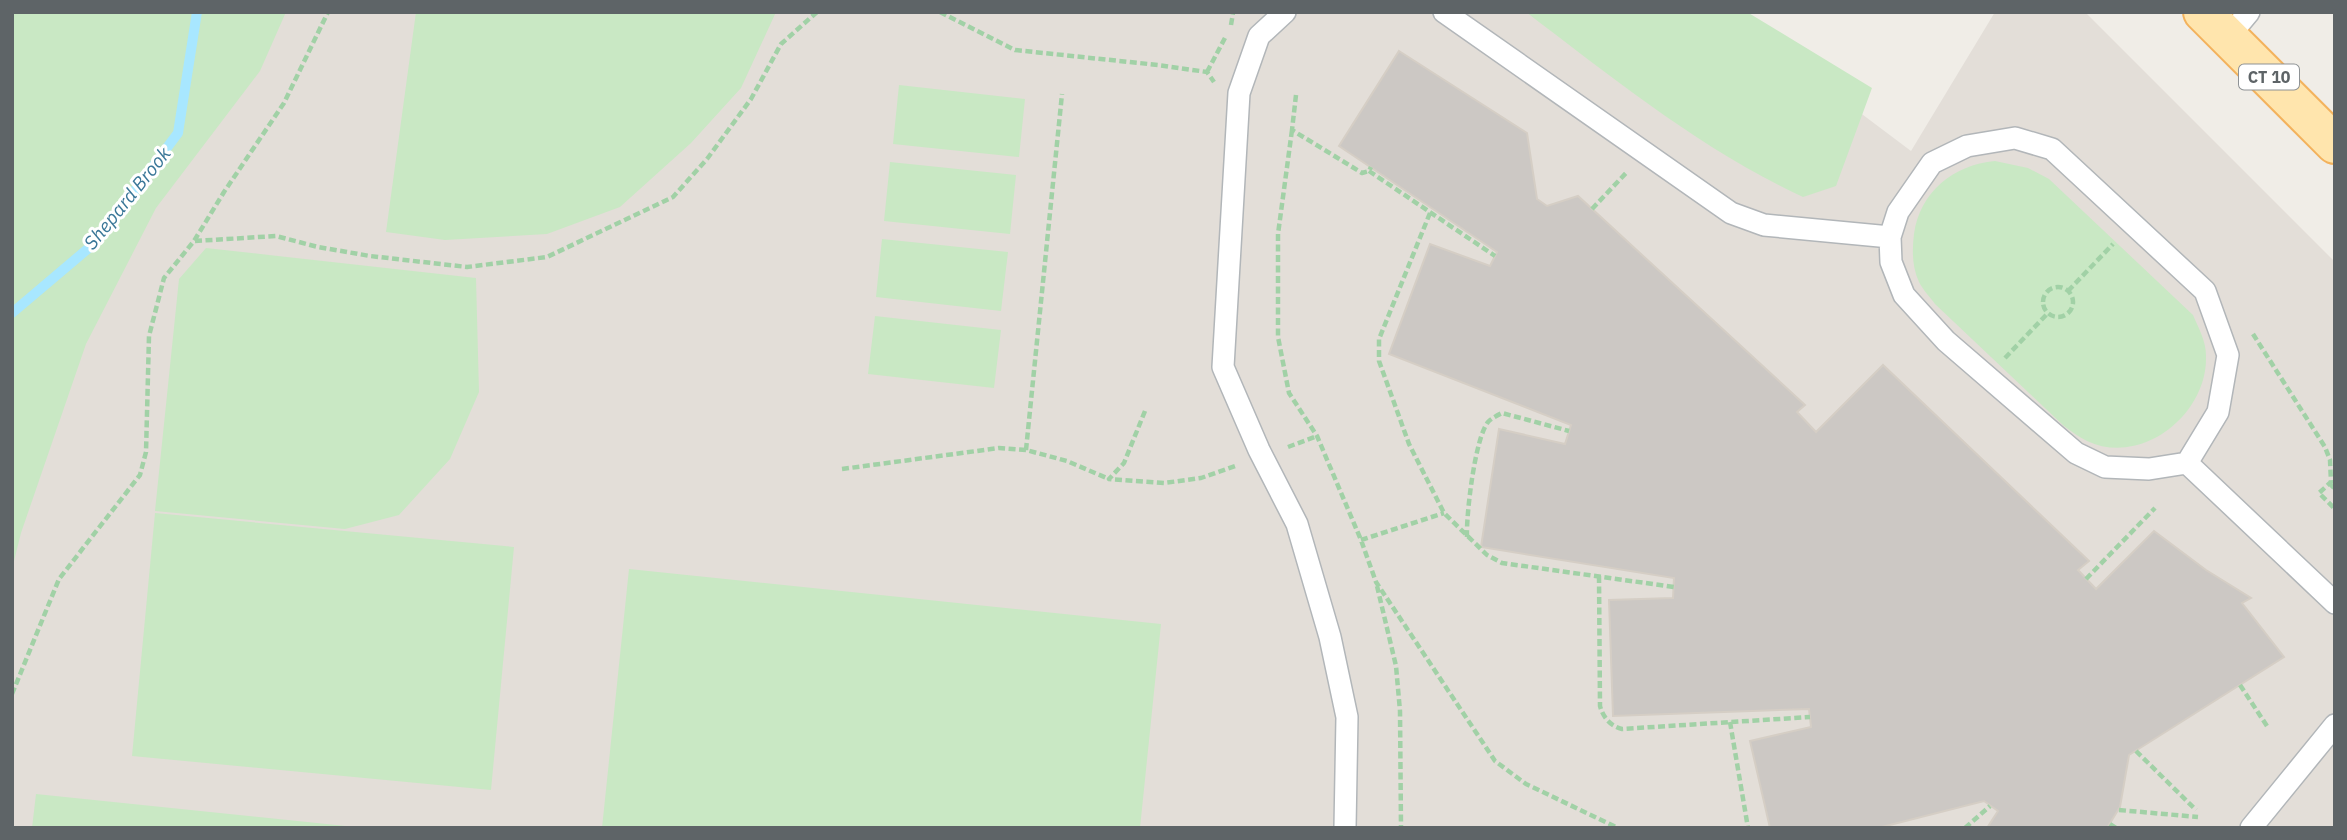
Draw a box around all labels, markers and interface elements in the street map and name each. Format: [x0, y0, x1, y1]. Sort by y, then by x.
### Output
road number: CT 10 [2239, 64, 2299, 90]
water label: Shepard Brook [78, 141, 176, 254]

